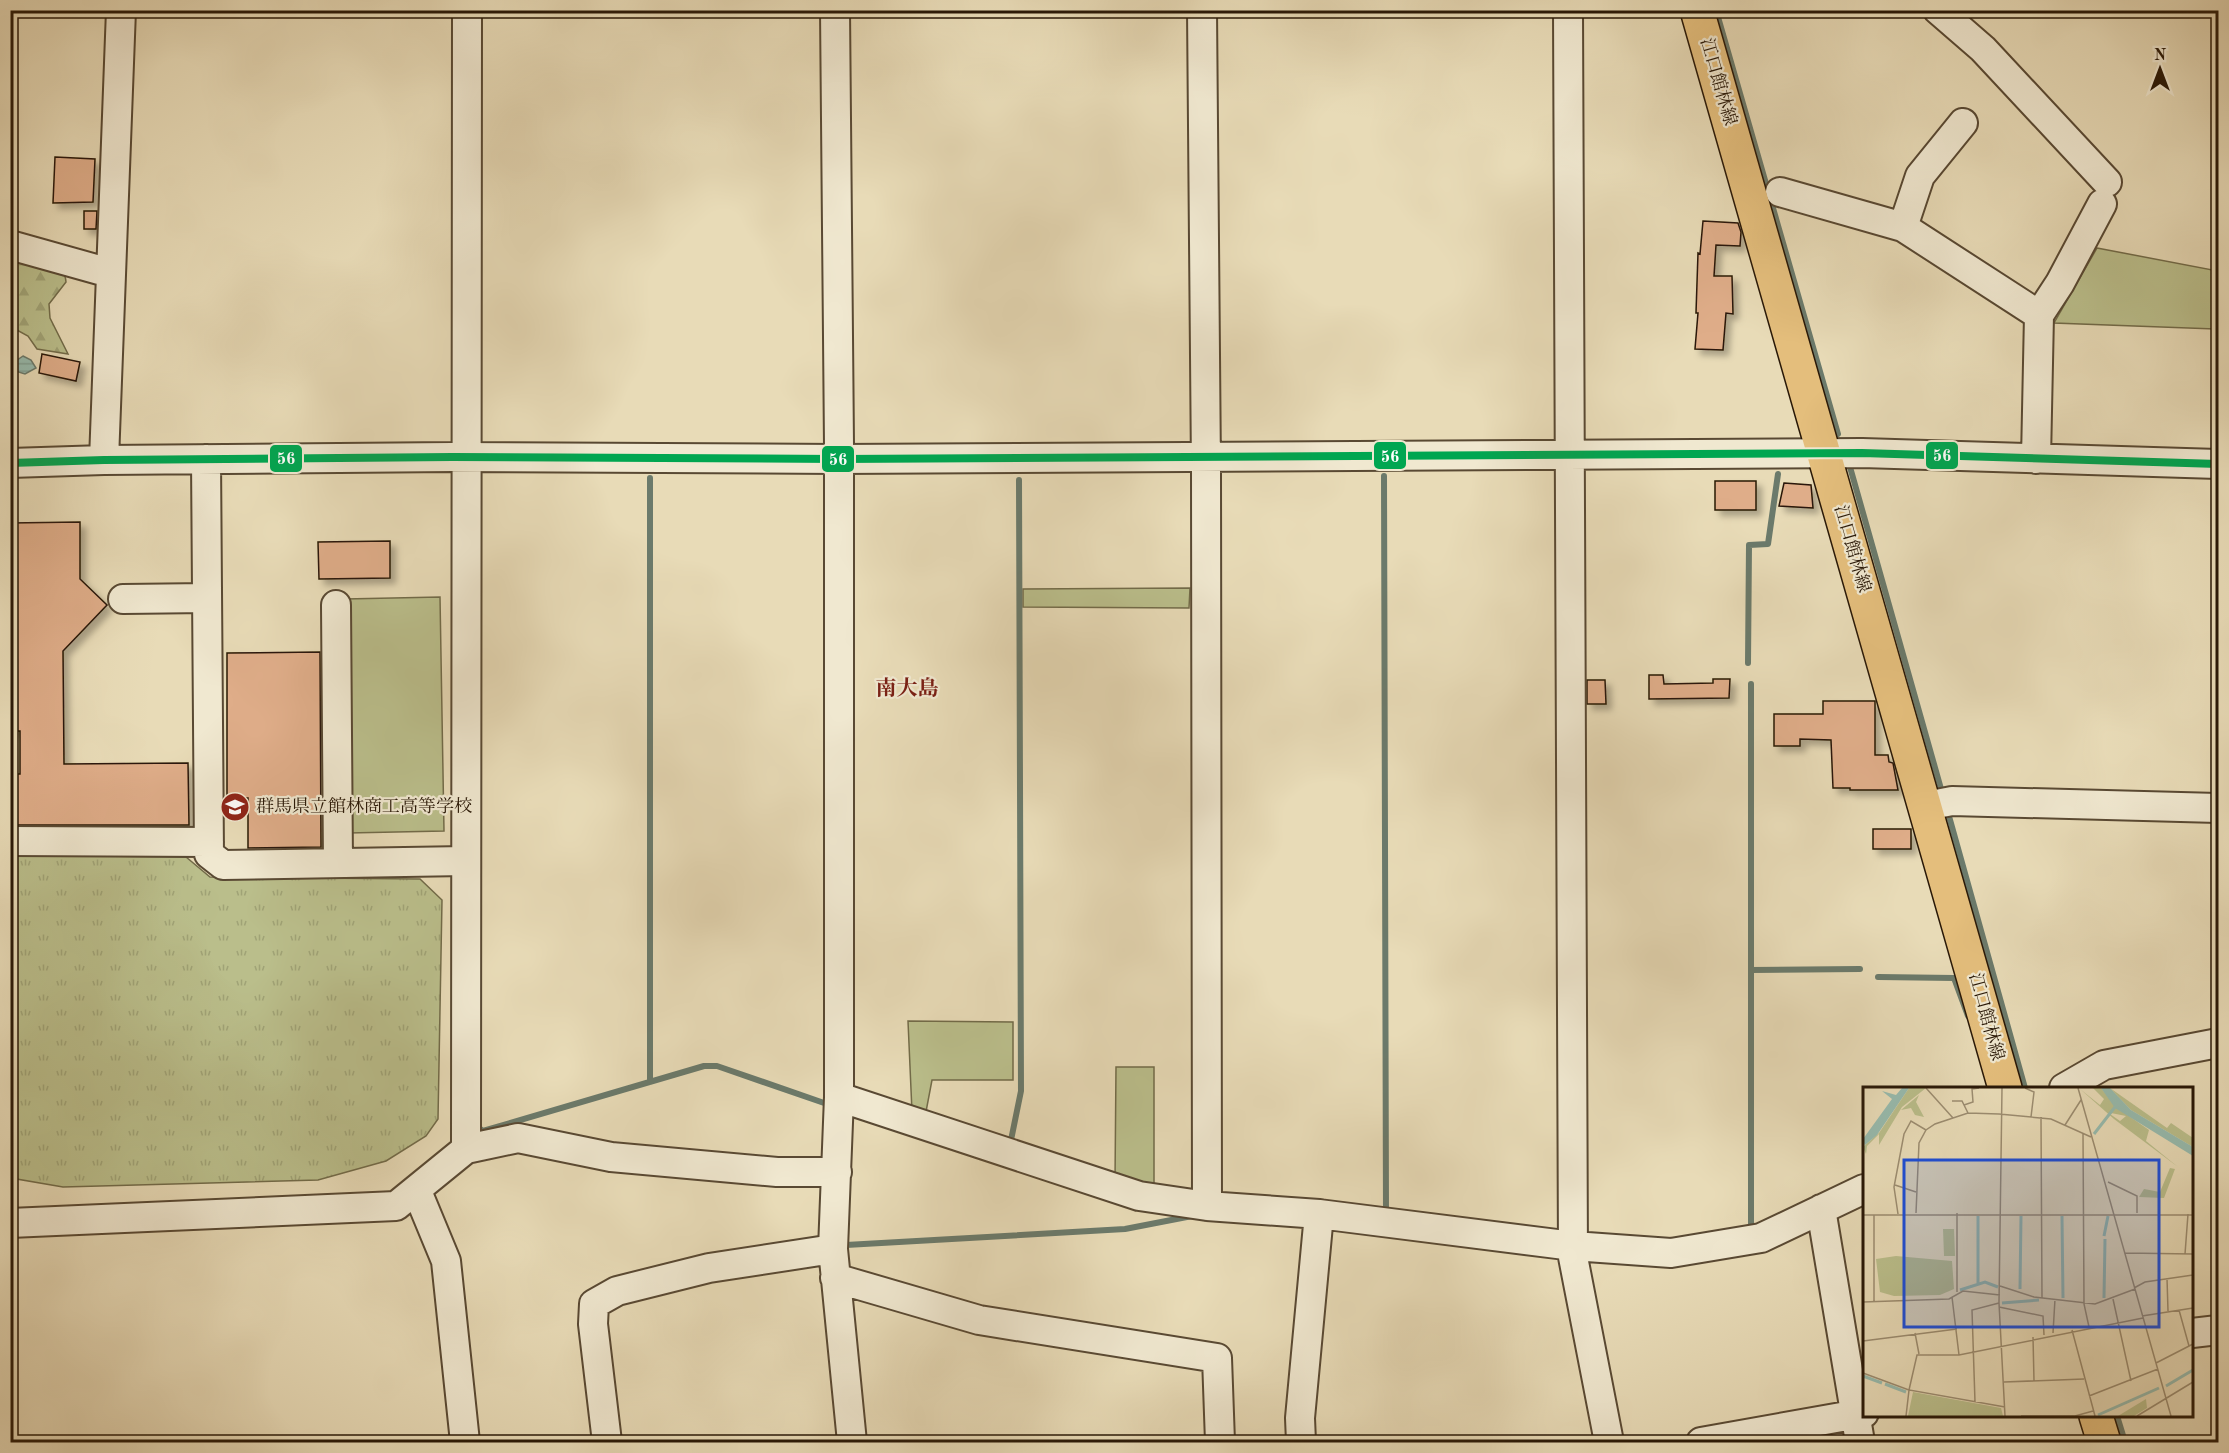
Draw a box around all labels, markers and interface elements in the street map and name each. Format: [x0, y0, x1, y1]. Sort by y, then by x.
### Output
street label: 江口館林線 [1697, 36, 1741, 128]
north arrow [2130, 39, 2190, 99]
text: N [2154, 48, 2167, 64]
line badge: 56 [1373, 441, 1407, 470]
line badge: 56 [1925, 441, 1959, 470]
line badge: 56 [269, 444, 303, 473]
line badge: 56 [821, 445, 855, 473]
text: 56 [1933, 449, 1951, 465]
text: 56 [1381, 450, 1399, 466]
text: 56 [277, 452, 295, 468]
text: 56 [829, 453, 847, 469]
street label: 江口館林線 [1831, 503, 1875, 595]
district label: 南大島 [876, 677, 939, 700]
school or university icon: 群馬県立館林商工高等学校 [219, 791, 251, 823]
place label: 群馬県立館林商工高等学校 [256, 796, 472, 816]
street label: 江口館林線 [1966, 971, 2008, 1063]
inset map [1863, 1087, 2193, 1417]

